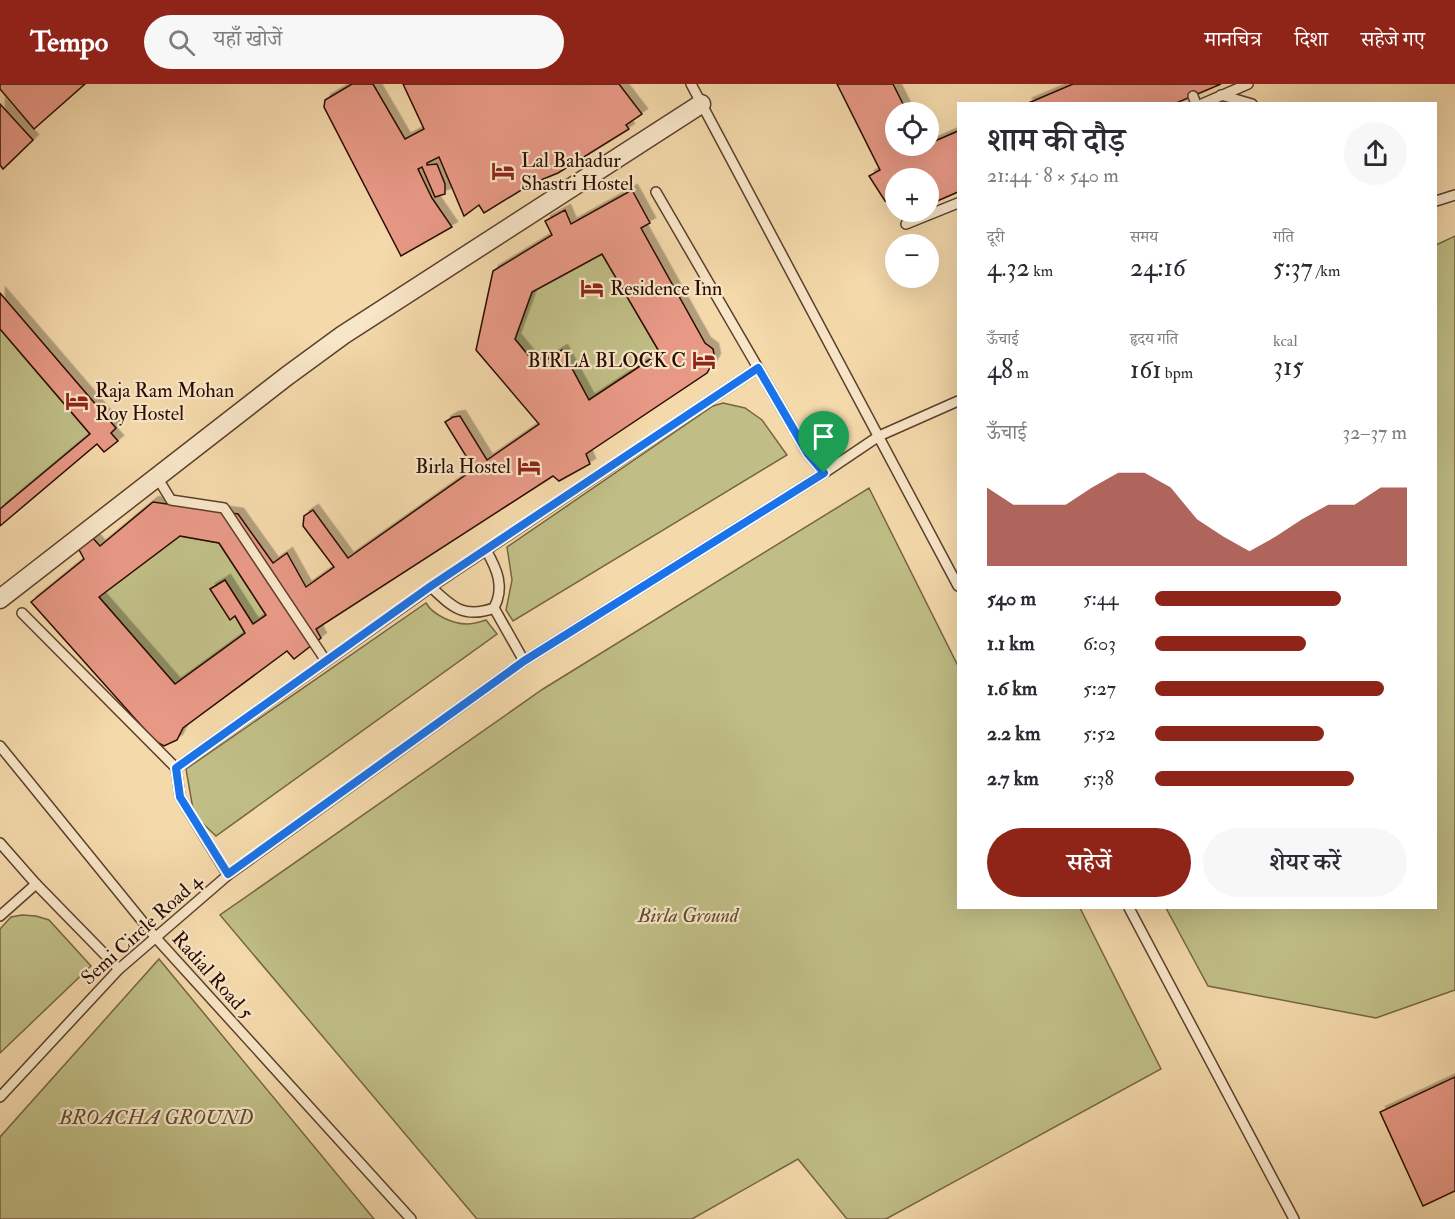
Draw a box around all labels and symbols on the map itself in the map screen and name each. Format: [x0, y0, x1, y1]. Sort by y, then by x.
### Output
place label: Lal Bahadur Shastri Hostel [521, 148, 634, 196]
hotel icon: Lal Bahadur Shastri Hostel [490, 158, 516, 184]
hotel icon: Residence Inn [579, 275, 605, 301]
place label: Residence Inn [610, 276, 722, 301]
hotel icon: BIRLA BLOCK C [691, 347, 717, 373]
place label: BIRLA BLOCK C [527, 348, 686, 373]
place label: Raja Ram Mohan Roy Hostel [95, 378, 234, 426]
hotel icon: Raja Ram Mohan Roy Hostel [64, 388, 90, 414]
pin [798, 411, 849, 473]
hotel icon: Birla Hostel [516, 453, 542, 479]
place label: Birla Hostel [415, 454, 511, 479]
street label: Semi Circle Road 4 [76, 868, 208, 990]
park label: Birla Ground [637, 903, 740, 928]
street label: Radial Road 5 [167, 926, 259, 1025]
park label: BROACHA GROUND [58, 1105, 253, 1130]

